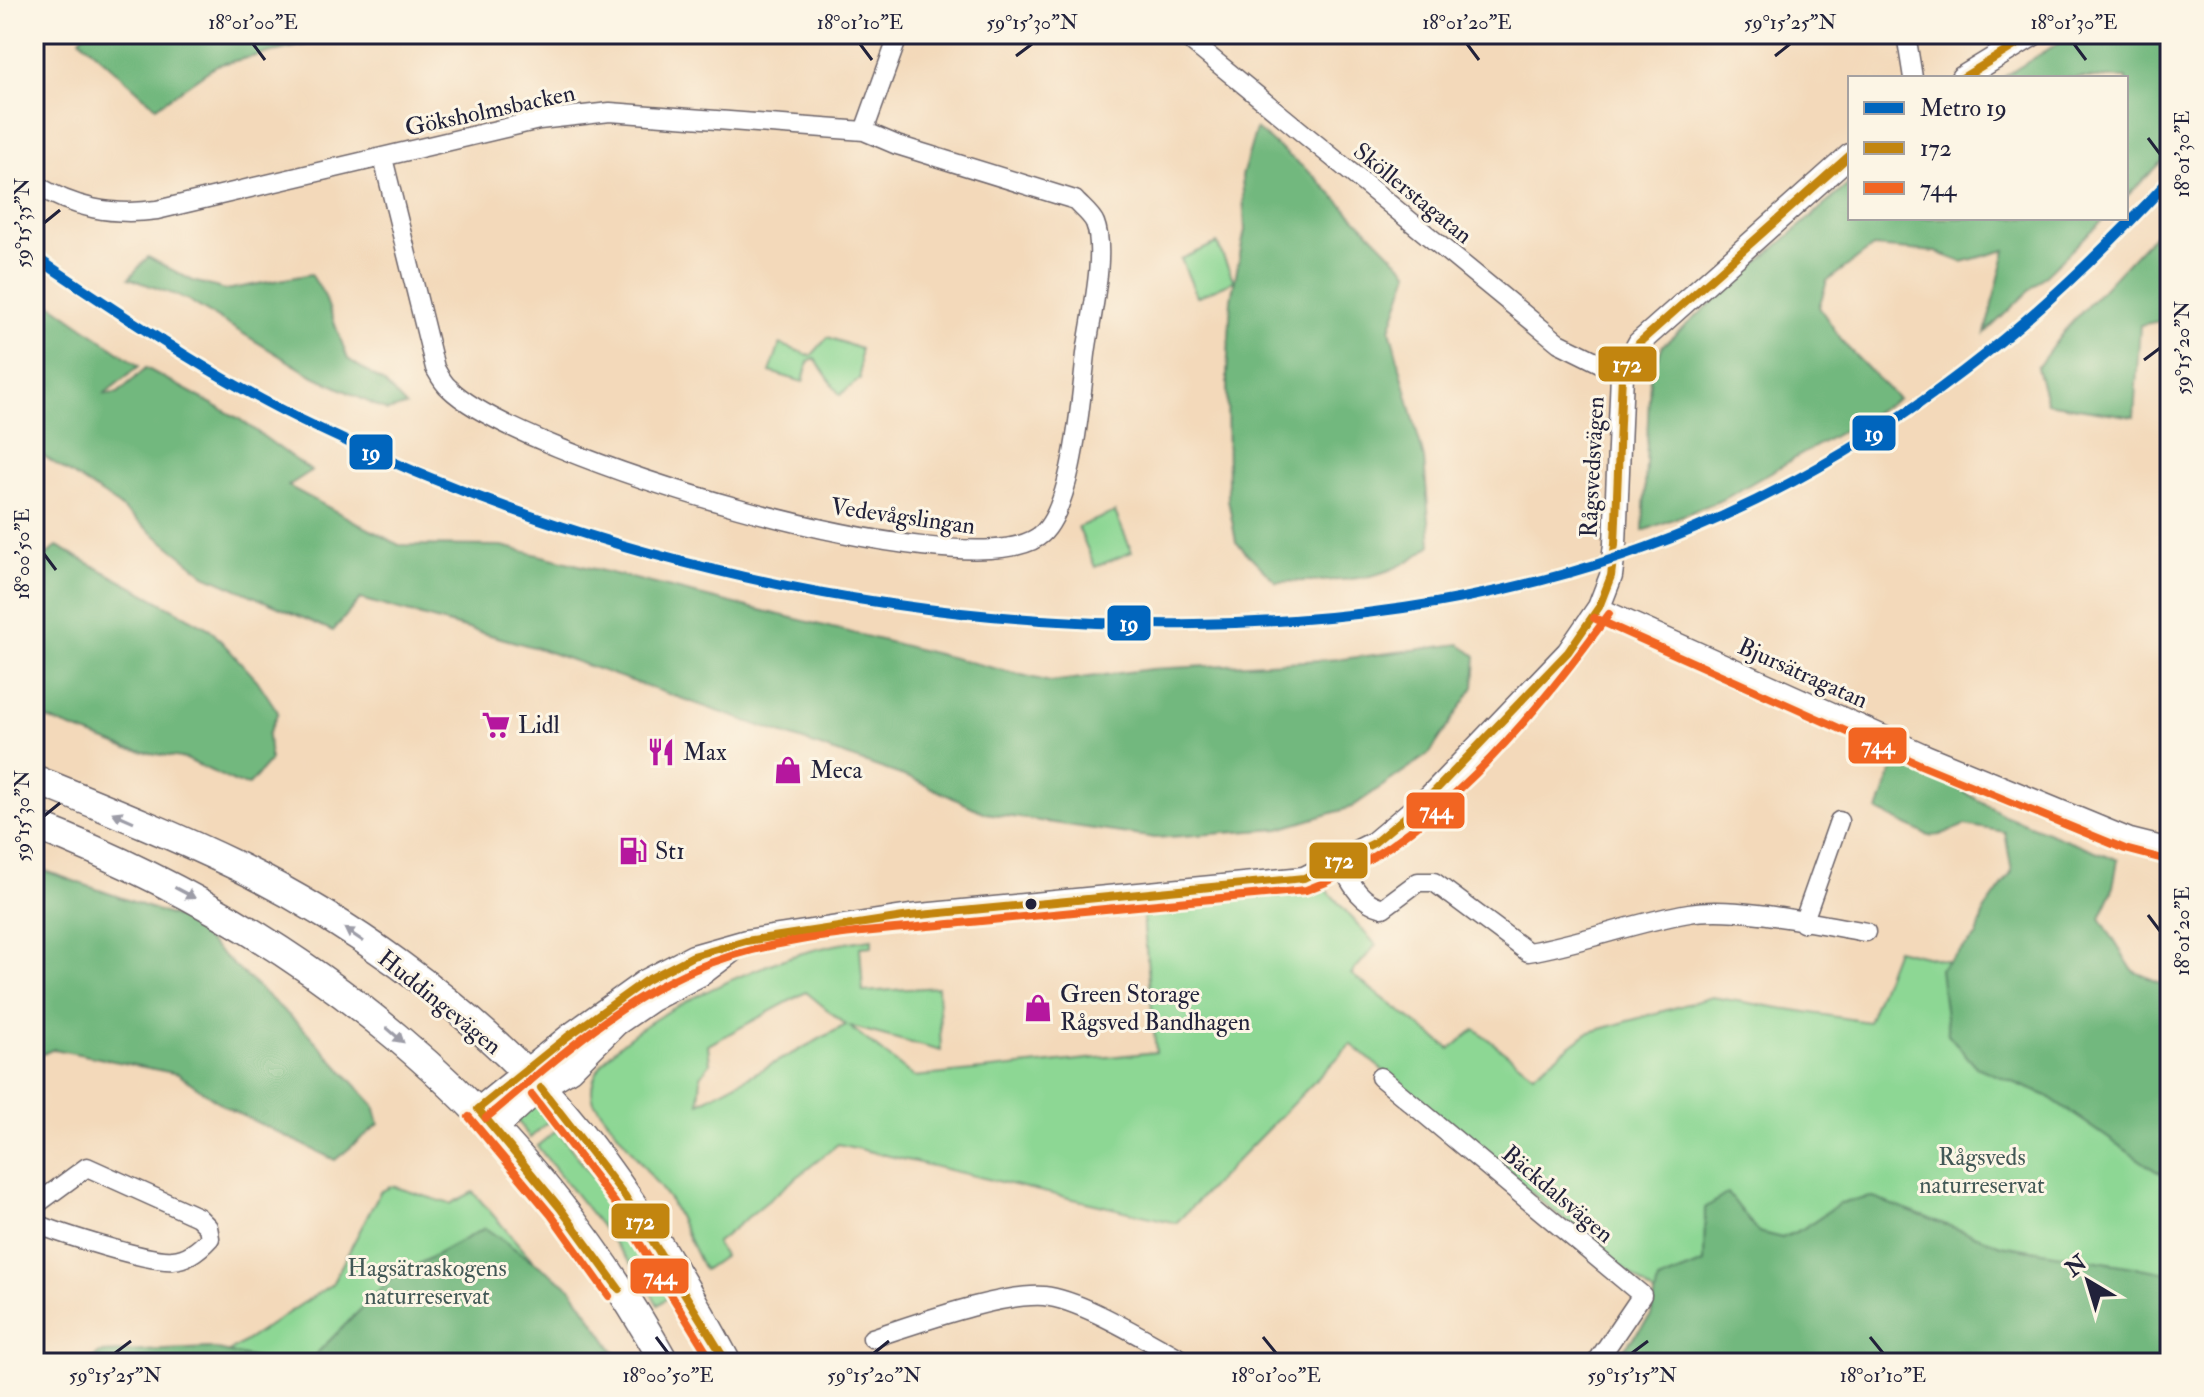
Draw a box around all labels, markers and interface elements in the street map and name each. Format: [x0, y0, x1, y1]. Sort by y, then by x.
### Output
text: 18°01'00"E [208, 10, 298, 35]
text: 18°01'10"E [817, 10, 903, 35]
text: 59°15'30"N [986, 10, 1078, 35]
text: 18°01'20"E [1422, 10, 1512, 35]
text: 59°15'25"N [1744, 10, 1836, 35]
text: 18°01'30"E [2030, 10, 2118, 35]
legend [1848, 76, 2128, 220]
street label: Göksholmsbacken [402, 77, 578, 144]
text: Metro 19 [1920, 93, 2007, 124]
text: 18°01'30"E [2170, 110, 2195, 198]
text: 172 [1920, 133, 1952, 164]
street label: Sköllerstagatan [1347, 136, 1479, 251]
text: 744 [1920, 173, 1957, 204]
text: 59°15'35"N [10, 178, 35, 268]
text: 59°15'20"N [2170, 301, 2195, 395]
line badge: 172 [1597, 345, 1658, 383]
text: 172 [1612, 351, 1642, 379]
street label: Rågsvedsvägen [1573, 396, 1612, 539]
line badge: 19 [1851, 414, 1897, 452]
text: 19 [1864, 420, 1884, 448]
line badge: 19 [348, 433, 394, 471]
text: 19 [361, 439, 381, 467]
street label: Vedevågslingan [829, 491, 977, 542]
text: 18°00'50"E [10, 508, 35, 600]
line badge: 19 [1106, 604, 1152, 642]
text: 19 [1119, 610, 1139, 638]
street label: Bjursätragatan [1733, 631, 1873, 716]
supermarket icon: Lidl [481, 710, 511, 740]
place label: Lidl [518, 710, 560, 741]
line badge: 744 [1847, 726, 1908, 765]
text: 744 [1861, 732, 1897, 760]
restaurant icon: Max [646, 737, 676, 767]
place label: Max [683, 737, 727, 768]
shop icon: Meca [773, 755, 803, 785]
place label: Meca [810, 755, 864, 786]
text: 59°15'30"N [10, 770, 35, 862]
line badge: 744 [1405, 791, 1466, 830]
text: 744 [1419, 797, 1455, 825]
one-way arrow [111, 810, 135, 823]
fuel station icon: St1 [618, 836, 648, 866]
place label: St1 [655, 836, 685, 867]
line badge: 172 [1308, 841, 1369, 880]
text: 172 [1324, 847, 1354, 875]
text: 18°01'20"E [2170, 886, 2195, 976]
one-way arrow [174, 887, 197, 900]
unlabelled marker [1023, 896, 1039, 912]
one-way arrow [344, 928, 365, 943]
street label: Huddingevägen [371, 943, 508, 1062]
place label: Green Storage Rågsved Bandhagen [1060, 979, 1251, 1038]
shop icon: Green Storage Rågsved Bandhagen [1023, 993, 1053, 1023]
one-way arrow [385, 1025, 404, 1043]
street label: Bäckdalsvägen [1495, 1139, 1620, 1250]
park label: Rågsveds naturreservat [1919, 1142, 2045, 1201]
line badge: 172 [610, 1202, 671, 1240]
text: 172 [625, 1208, 655, 1236]
north arrow [2048, 1241, 2128, 1321]
text: N [2059, 1249, 2093, 1284]
park label: Hagsätraskogens naturreservat [347, 1253, 507, 1312]
line badge: 744 [629, 1257, 690, 1295]
text: 744 [643, 1263, 679, 1291]
text: 59°15'25"N [69, 1363, 161, 1388]
text: 18°00'50"E [622, 1363, 714, 1388]
text: 59°15'20"N [827, 1363, 921, 1388]
text: 18°01'00"E [1231, 1363, 1321, 1388]
text: 59°15'15"N [1587, 1363, 1677, 1388]
text: 18°01'10"E [1840, 1363, 1926, 1388]

